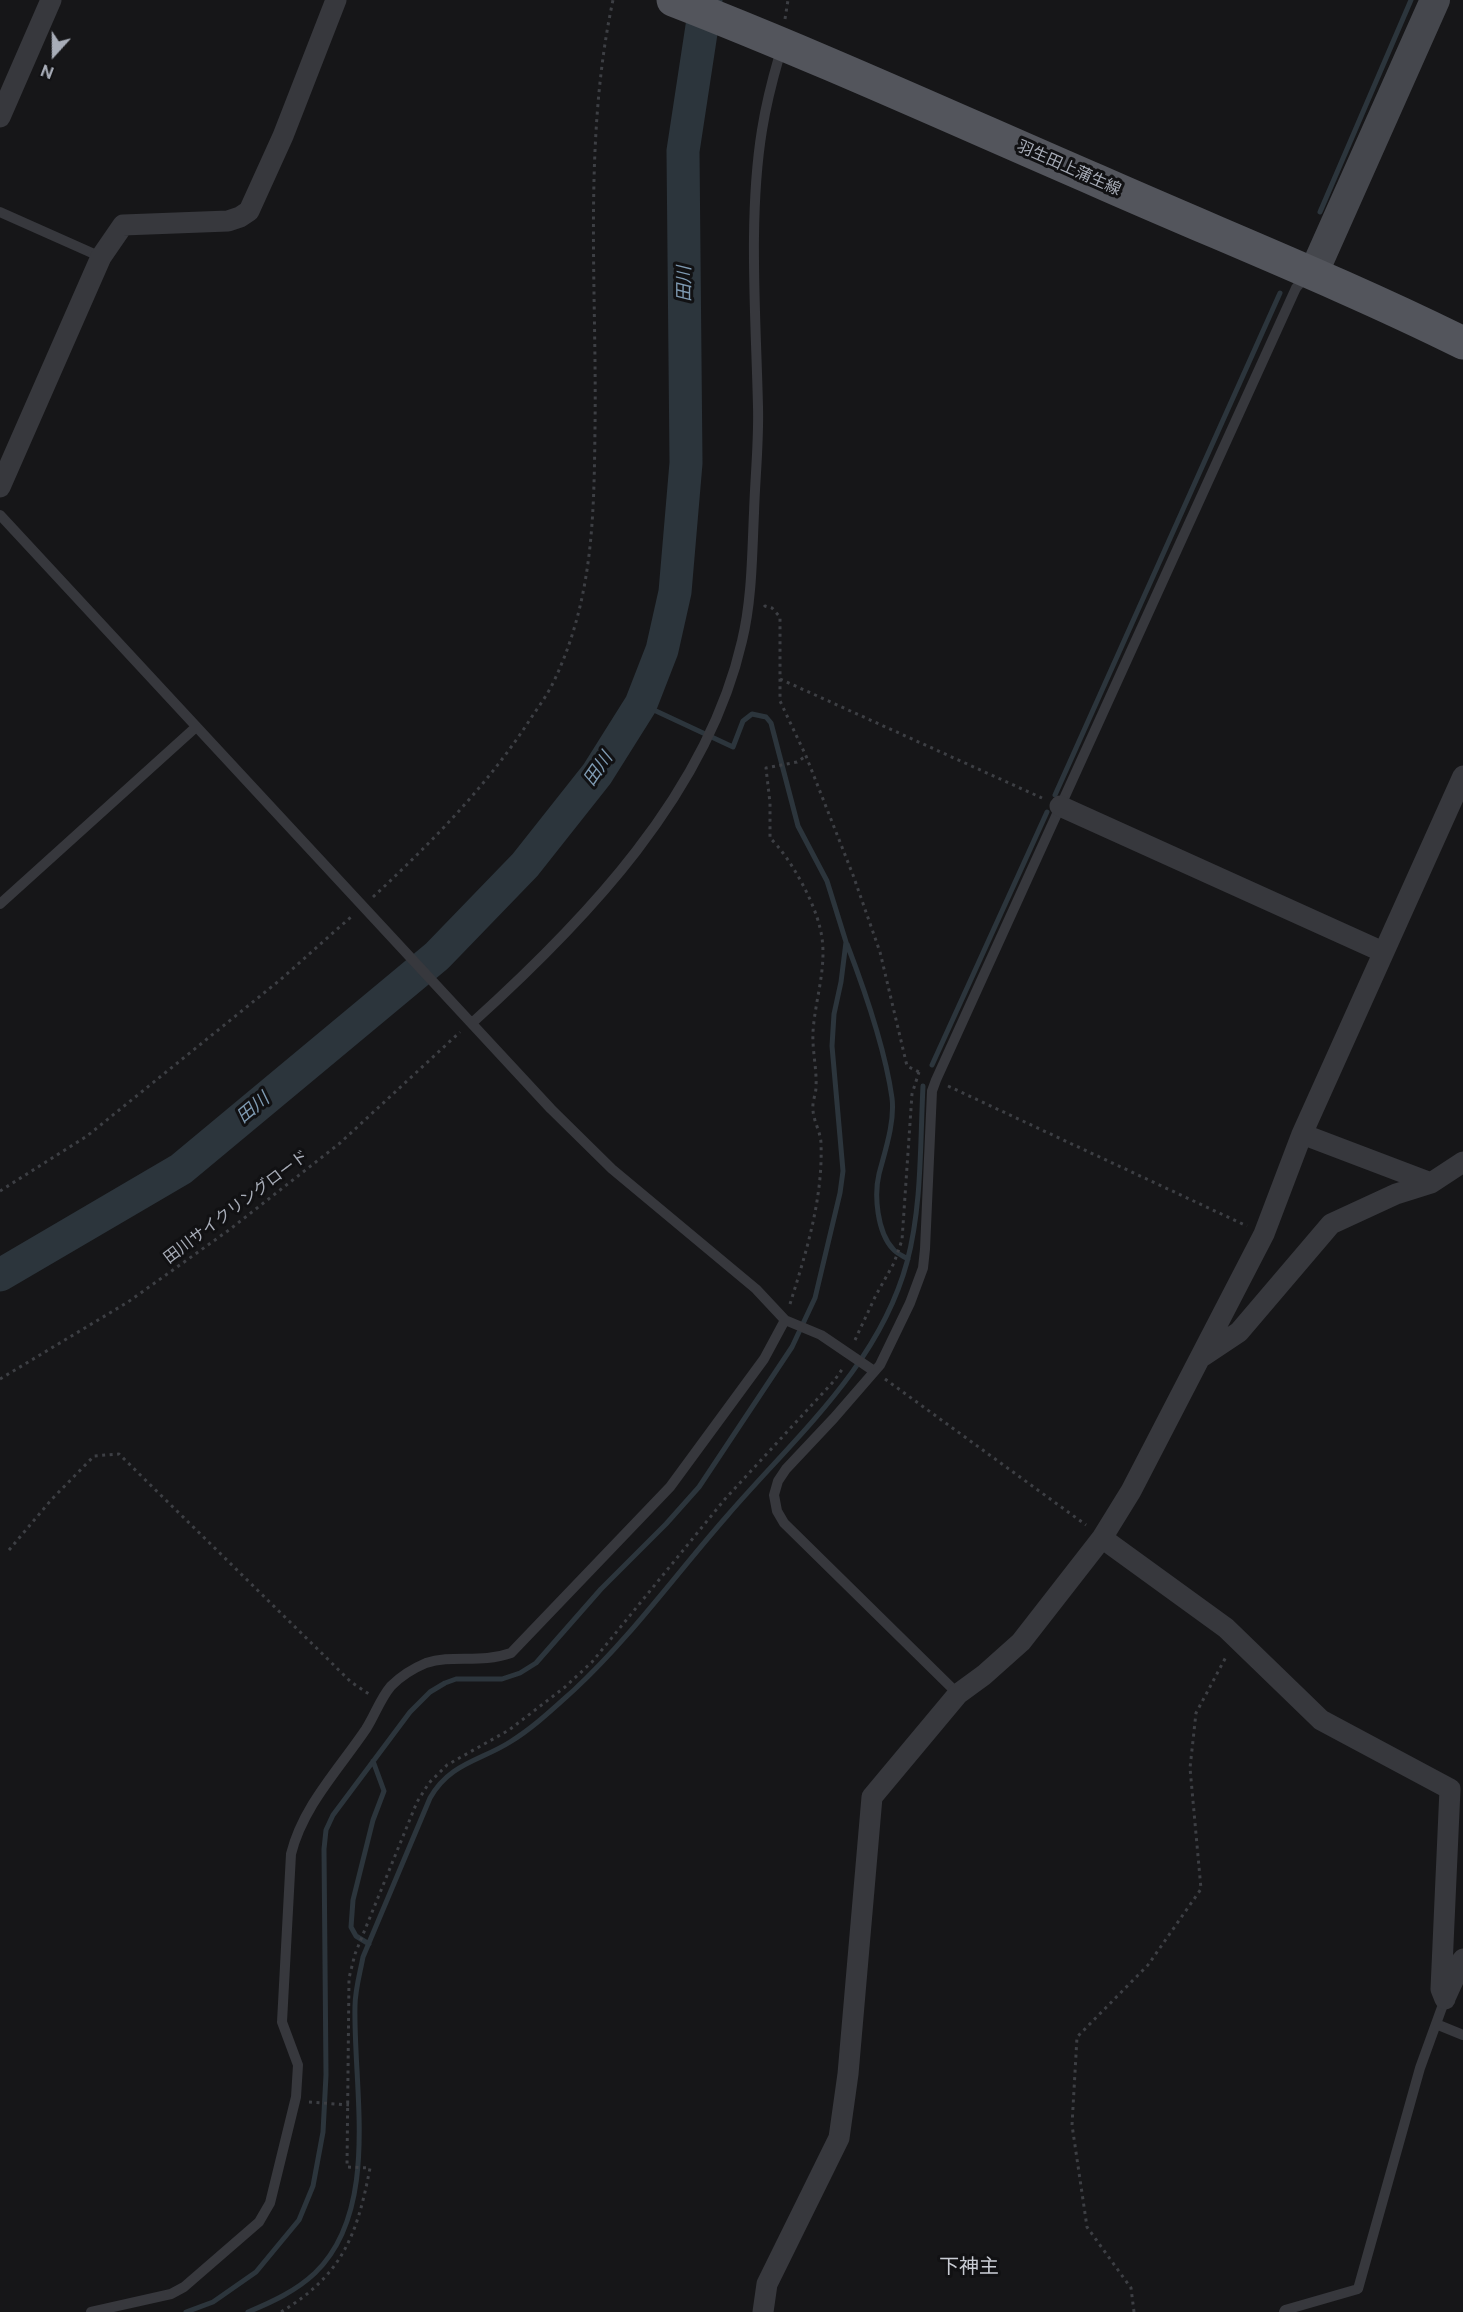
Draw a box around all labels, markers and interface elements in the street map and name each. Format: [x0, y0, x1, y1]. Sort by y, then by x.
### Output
north arrow [24, 24, 84, 84]
text: N [38, 60, 57, 82]
street label: 羽生田上蒲生線 [1014, 136, 1124, 200]
water label: 田川 [673, 266, 695, 302]
water label: 田川 [579, 748, 617, 790]
water label: 田川 [232, 1088, 274, 1128]
street label: 田川サイクリングロード [160, 1146, 312, 1268]
district label: 下神主 [939, 2255, 999, 2279]

